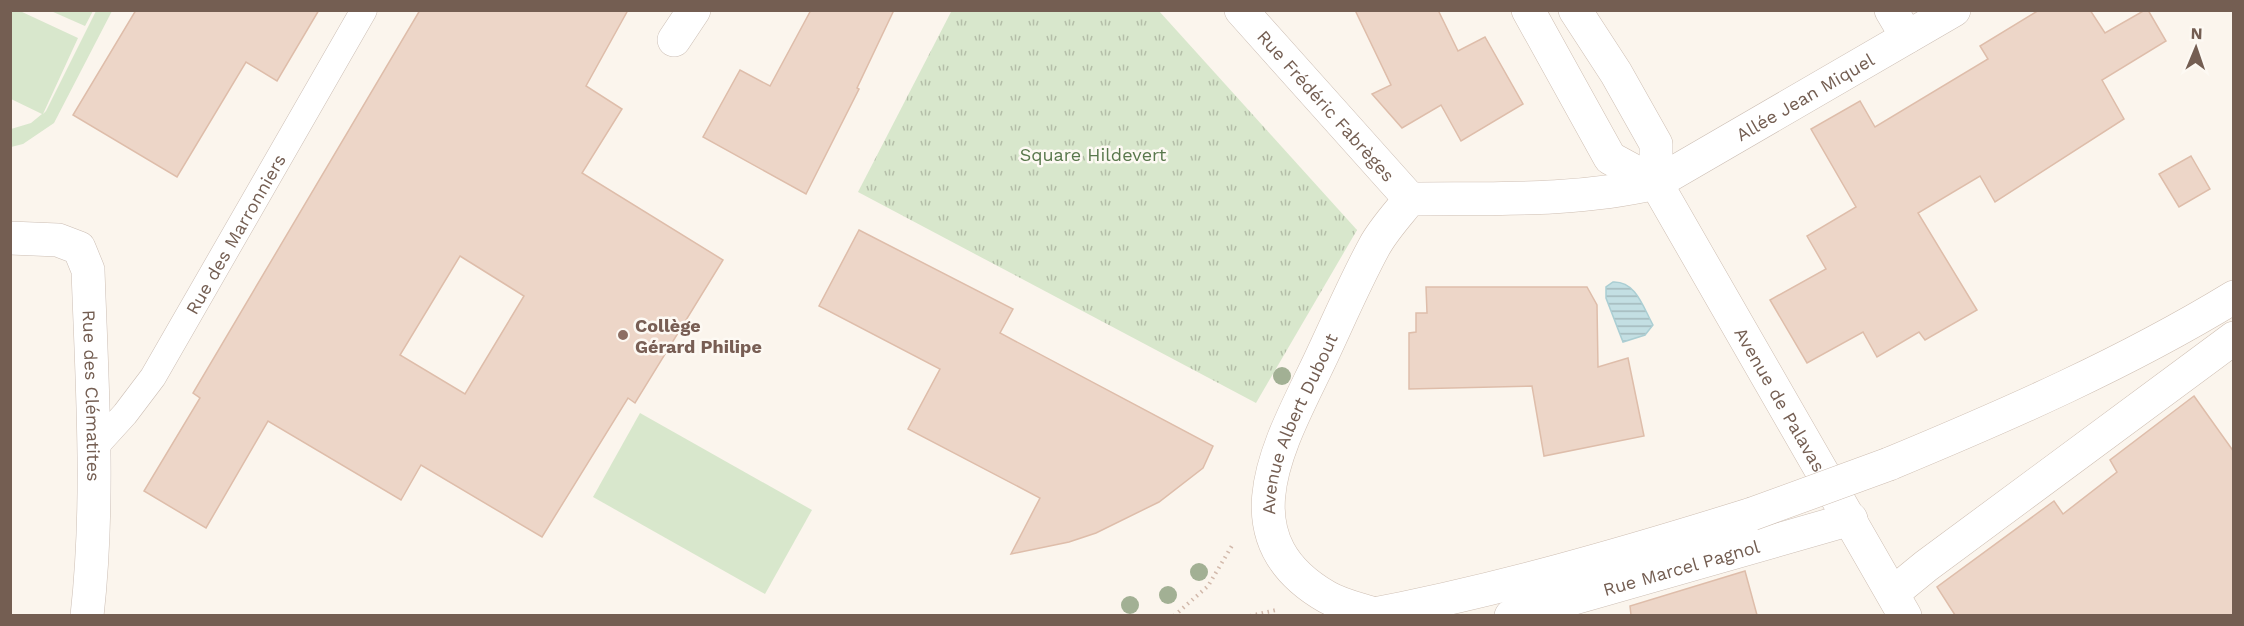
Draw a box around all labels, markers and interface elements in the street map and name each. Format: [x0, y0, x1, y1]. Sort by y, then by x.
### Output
north arrow [2166, 18, 2226, 78]
text: N [2190, 24, 2203, 43]
street label: Rue Frédéric Fabrèges [1253, 25, 1399, 185]
street label: Allée Jean Miquel [1732, 48, 1878, 145]
park label: Square Hildevert [1020, 144, 1167, 165]
street label: Rue des Marronniers [181, 150, 290, 318]
street label: Rue des Clématites [79, 309, 105, 482]
place label: Collège Gérard Philipe [635, 315, 762, 357]
street label: Avenue de Palavas [1731, 323, 1830, 475]
marker: Collège Gérard Philipe [616, 328, 630, 342]
street label: Avenue Albert Dubout [1258, 329, 1342, 515]
street label: Rue Marcel Pagnol [1601, 535, 1762, 600]

